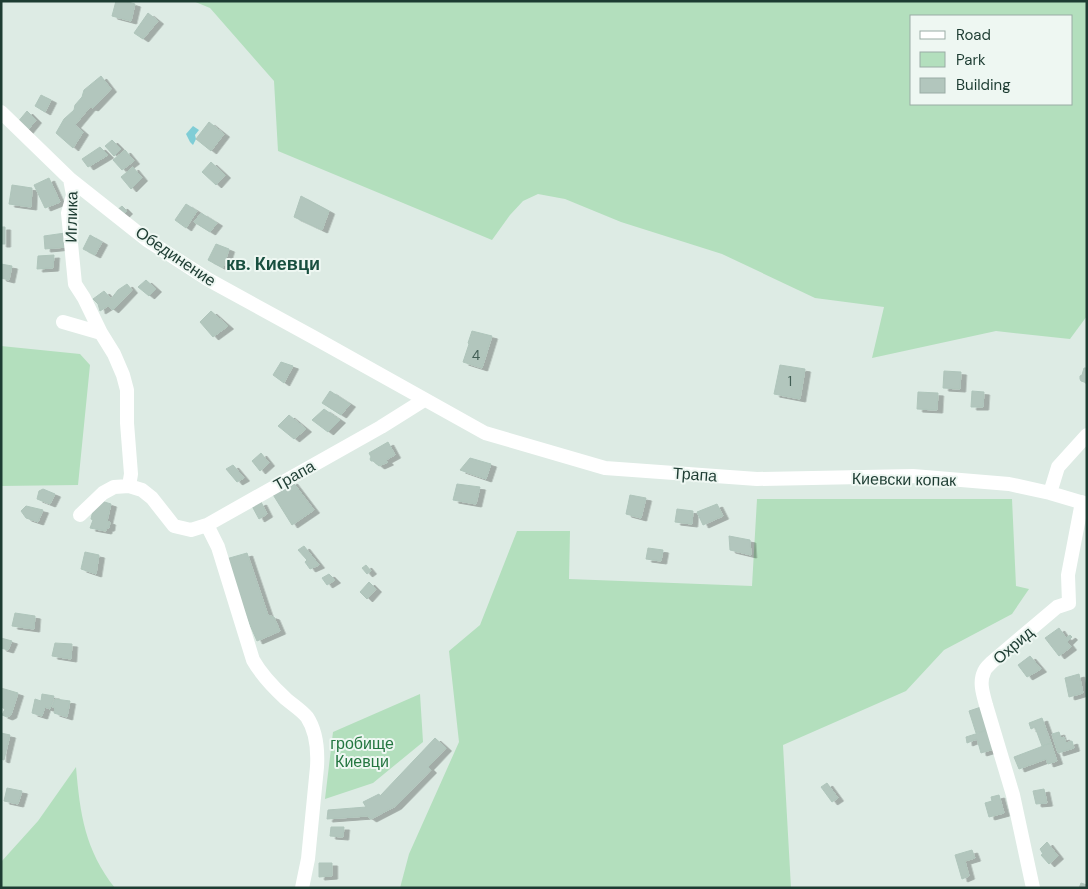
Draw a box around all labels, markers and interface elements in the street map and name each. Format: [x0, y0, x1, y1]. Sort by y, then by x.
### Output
legend [910, 15, 1073, 105]
text: Road [956, 25, 991, 45]
text: Park [956, 50, 986, 70]
text: Building [956, 75, 1011, 95]
street label: Иглика [61, 191, 82, 243]
street label: Обединение [131, 222, 220, 291]
district label: кв. Киевци [226, 252, 320, 276]
house number: 4 [472, 346, 481, 364]
house number: 1 [788, 372, 792, 390]
street label: Трапа [270, 455, 319, 495]
street label: Трапа [672, 462, 718, 487]
street label: Киевски копак [852, 468, 957, 491]
street label: Охрид [989, 621, 1039, 669]
park label: гробище Киевци [330, 733, 394, 772]

